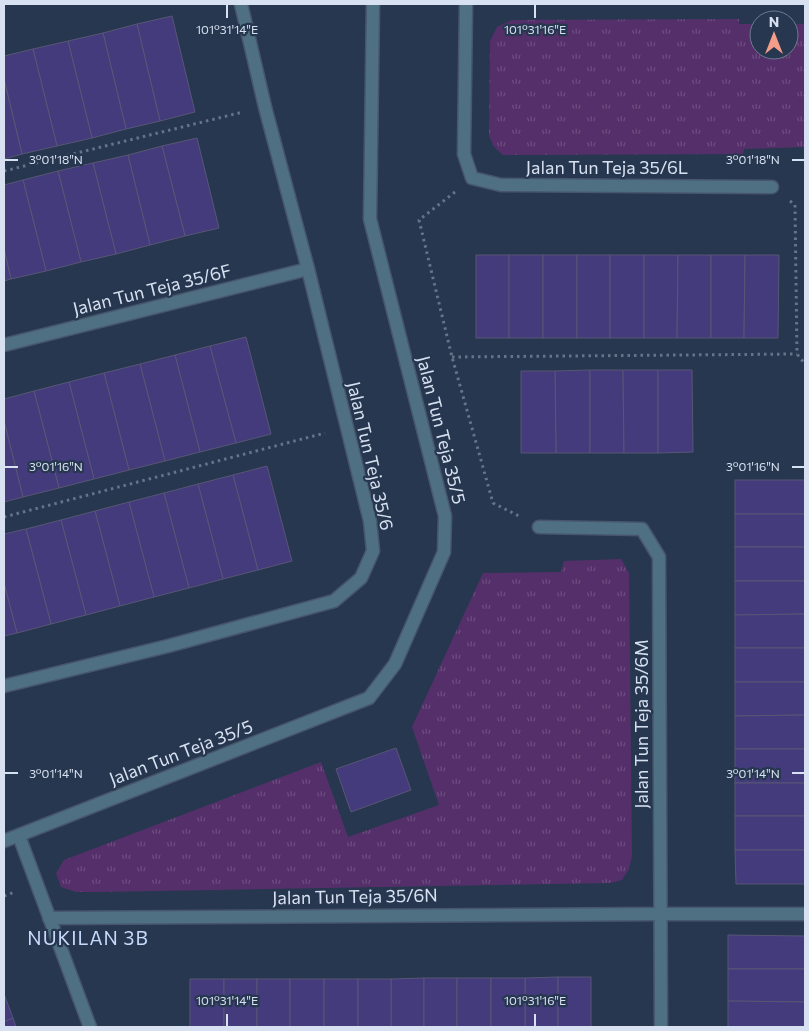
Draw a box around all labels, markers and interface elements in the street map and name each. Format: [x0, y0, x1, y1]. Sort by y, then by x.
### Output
north arrow [749, 10, 799, 60]
text: N [769, 13, 779, 30]
text: 101°31'14"E [196, 22, 258, 36]
text: 101°31'16"E [504, 22, 566, 36]
text: 3°01'18"N [29, 152, 83, 166]
text: 3°01'18"N [726, 152, 780, 166]
street label: Jalan Tun Teja 35/6L [526, 156, 688, 178]
street label: Jalan Tun Teja 35/6F [70, 259, 233, 319]
street label: Jalan Tun Teja 35/5 [413, 353, 471, 506]
street label: Jalan Tun Teja 35/6 [343, 379, 399, 532]
text: 3°01'16"N [29, 459, 83, 473]
text: 3°01'16"N [726, 459, 780, 473]
street label: Jalan Tun Teja 35/6M [630, 639, 652, 809]
street label: Jalan Tun Teja 35/5 [106, 715, 256, 790]
text: 3°01'14"N [29, 766, 83, 780]
text: 3°01'14"N [726, 766, 780, 780]
street label: Jalan Tun Teja 35/6N [272, 884, 438, 908]
district label: NUKILAN 3B [27, 926, 149, 949]
text: 101°31'14"E [196, 993, 258, 1007]
text: 101°31'16"E [504, 993, 566, 1007]

